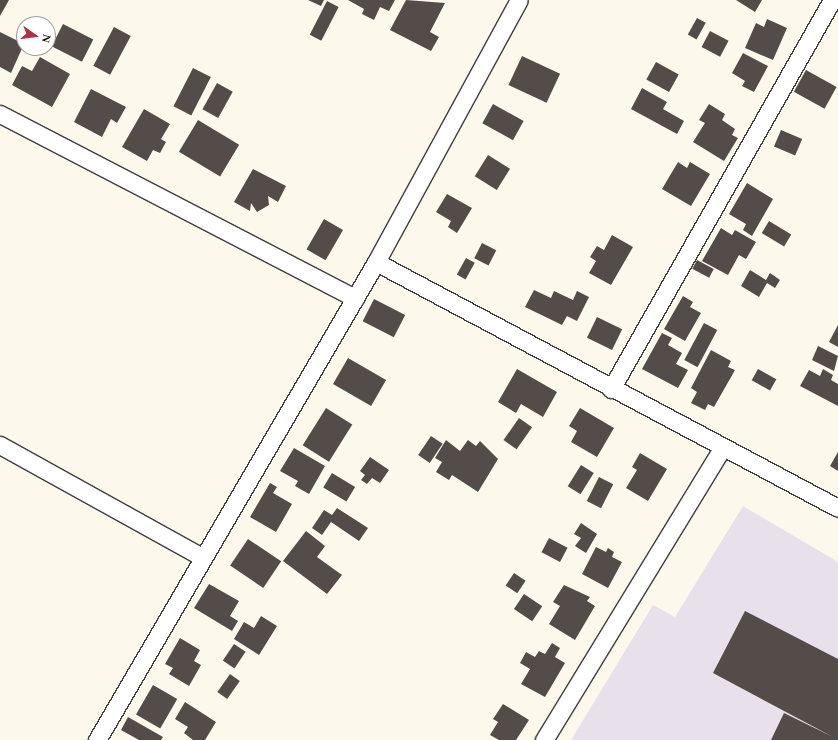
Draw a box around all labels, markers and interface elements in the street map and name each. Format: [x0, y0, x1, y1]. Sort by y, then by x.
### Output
north arrow [16, 16, 56, 56]
text: N [40, 33, 53, 44]

